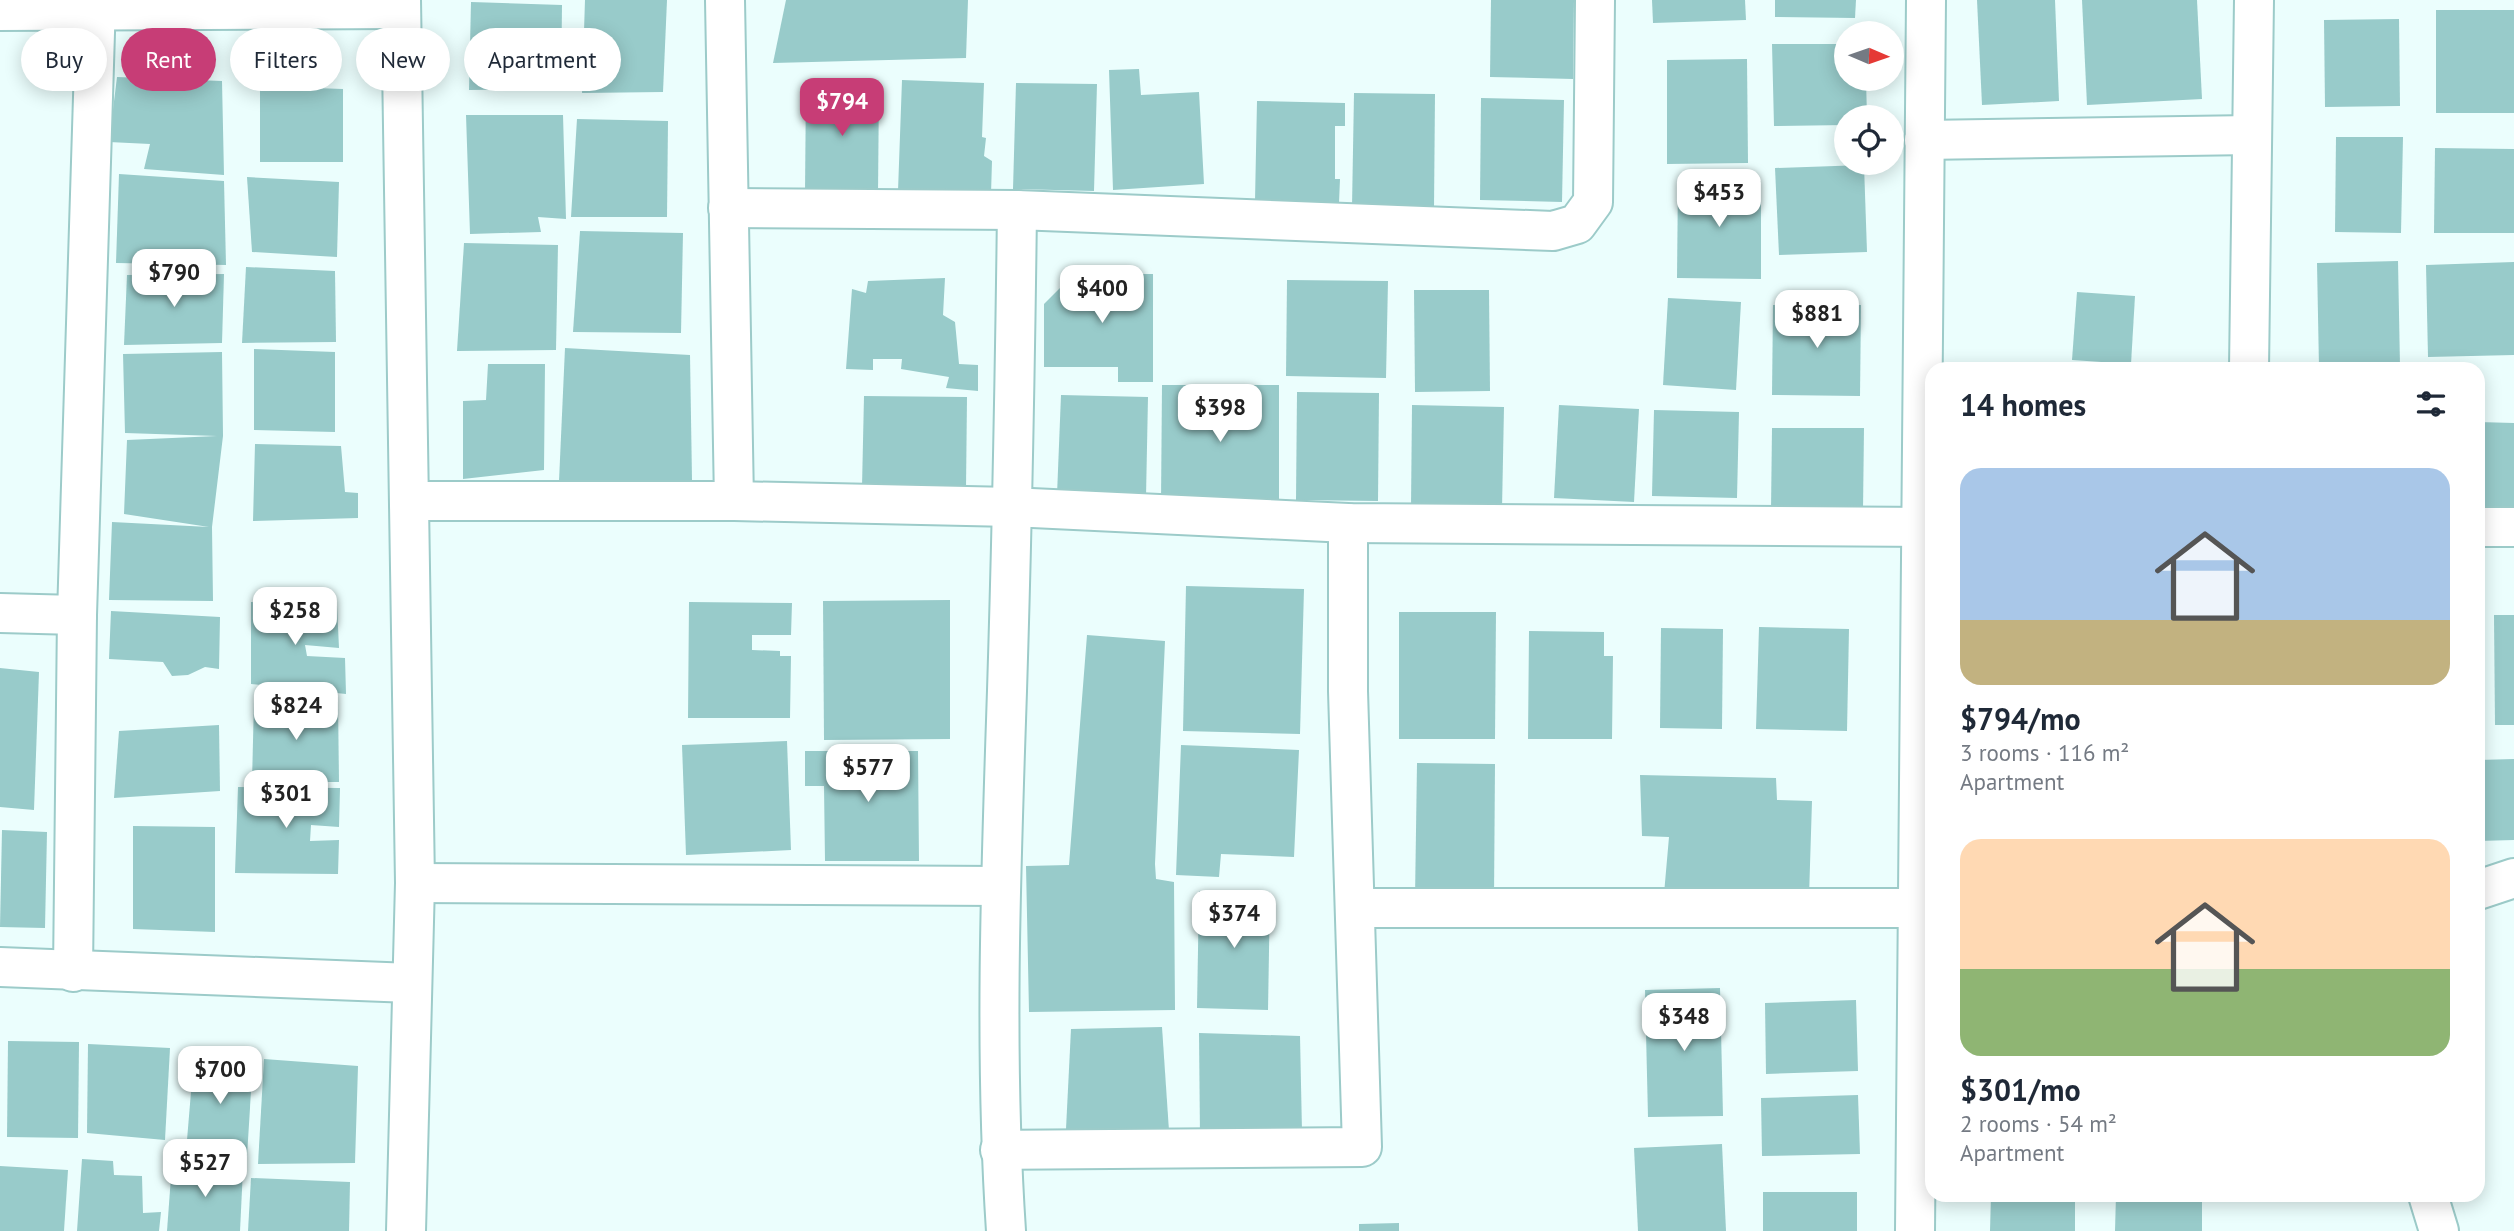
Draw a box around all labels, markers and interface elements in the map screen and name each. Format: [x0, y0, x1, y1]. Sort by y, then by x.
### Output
north arrow [1834, 21, 1904, 91]
map controls [1834, 21, 1904, 175]
chip: Buy [21, 28, 107, 91]
chip: Rent [121, 28, 216, 91]
chip: Filters [230, 28, 342, 91]
chip: New [356, 28, 450, 91]
chip: Apartment [464, 28, 621, 91]
pin: $794 [801, 78, 883, 138]
text: $794 [816, 86, 868, 115]
button: locate [1834, 105, 1904, 175]
pin: $453 [1678, 170, 1760, 229]
text: $453 [1693, 177, 1745, 206]
pin: $790 [133, 250, 215, 309]
text: $790 [148, 257, 200, 286]
pin: $400 [1061, 266, 1143, 325]
text: $400 [1076, 273, 1128, 302]
pin: $881 [1776, 290, 1858, 350]
text: $881 [1791, 298, 1843, 327]
pin: $398 [1179, 384, 1261, 444]
text: 14 homes [1960, 385, 2086, 424]
icon: filters [2412, 385, 2450, 423]
text: $398 [1194, 392, 1246, 421]
icon: home [2142, 513, 2268, 639]
pin: $258 [254, 588, 336, 647]
text: $258 [269, 595, 321, 624]
pin: $824 [255, 682, 337, 742]
text: $824 [270, 690, 322, 719]
text: $794/mo [1960, 699, 2081, 738]
text: 3 rooms · 116 m² [1960, 738, 2129, 767]
pin: $577 [827, 744, 909, 804]
text: $577 [842, 752, 894, 781]
text: Apartment [1960, 767, 2064, 796]
pin: $301 [245, 770, 327, 830]
text: $301 [260, 778, 312, 807]
icon: home [2142, 884, 2268, 1010]
pin: $374 [1193, 890, 1275, 950]
text: $374 [1208, 898, 1260, 927]
pin: $348 [1643, 993, 1725, 1053]
text: $348 [1658, 1001, 1710, 1030]
pin: $700 [179, 1046, 261, 1106]
text: $700 [194, 1054, 246, 1083]
text: $301/mo [1960, 1070, 2081, 1109]
text: 2 rooms · 54 m² [1960, 1109, 2117, 1138]
text: Apartment [1960, 1138, 2064, 1167]
pin: $527 [164, 1140, 246, 1199]
text: $527 [179, 1147, 231, 1176]

